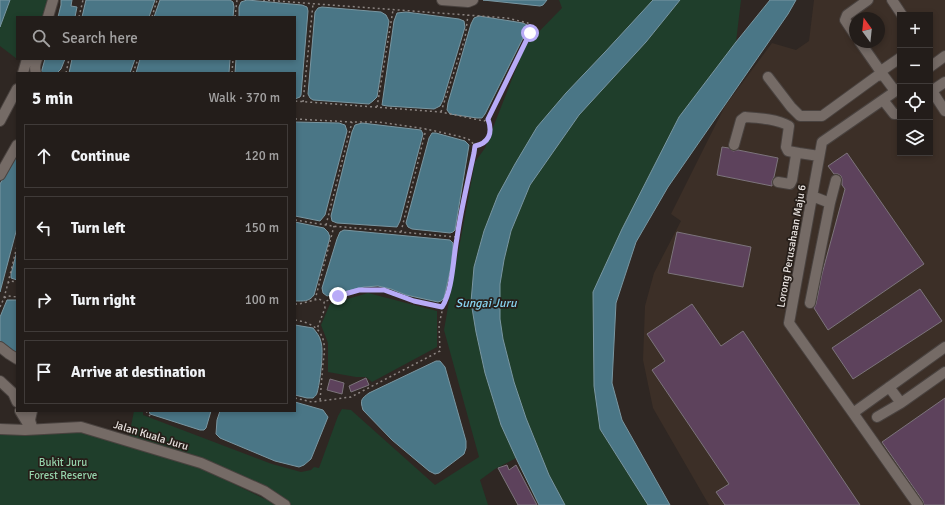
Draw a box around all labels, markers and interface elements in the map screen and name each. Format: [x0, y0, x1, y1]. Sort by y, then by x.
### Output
north arrow [849, 12, 885, 48]
map controls [897, 12, 933, 156]
button: + [897, 12, 933, 48]
search box [16, 16, 296, 60]
route start [521, 24, 539, 42]
icon: search [30, 27, 52, 49]
text: Search here [62, 29, 138, 47]
button: − [897, 48, 933, 84]
button: locate [897, 84, 933, 120]
text: 5 min [32, 88, 73, 109]
text: Walk · 370 m [209, 90, 280, 106]
button: layers [897, 120, 933, 156]
icon: ahead [33, 145, 55, 167]
text: Continue [71, 147, 130, 165]
text: 120 m [245, 148, 279, 164]
street label: Lorong Perusahaan Maju 6 [774, 184, 809, 308]
icon: left [33, 217, 55, 239]
text: Turn left [71, 219, 125, 237]
text: 150 m [245, 220, 279, 236]
route end [329, 287, 347, 305]
icon: right [33, 289, 55, 311]
text: Turn right [71, 291, 136, 309]
text: 100 m [245, 292, 279, 308]
water label: Sungai Juru [455, 296, 518, 311]
icon: arrive [33, 361, 55, 383]
text: Arrive at destination [71, 363, 206, 381]
street label: Jalan Kuala Juru [112, 418, 190, 453]
park label: Bukit Juru Forest Reserve [29, 456, 97, 482]

